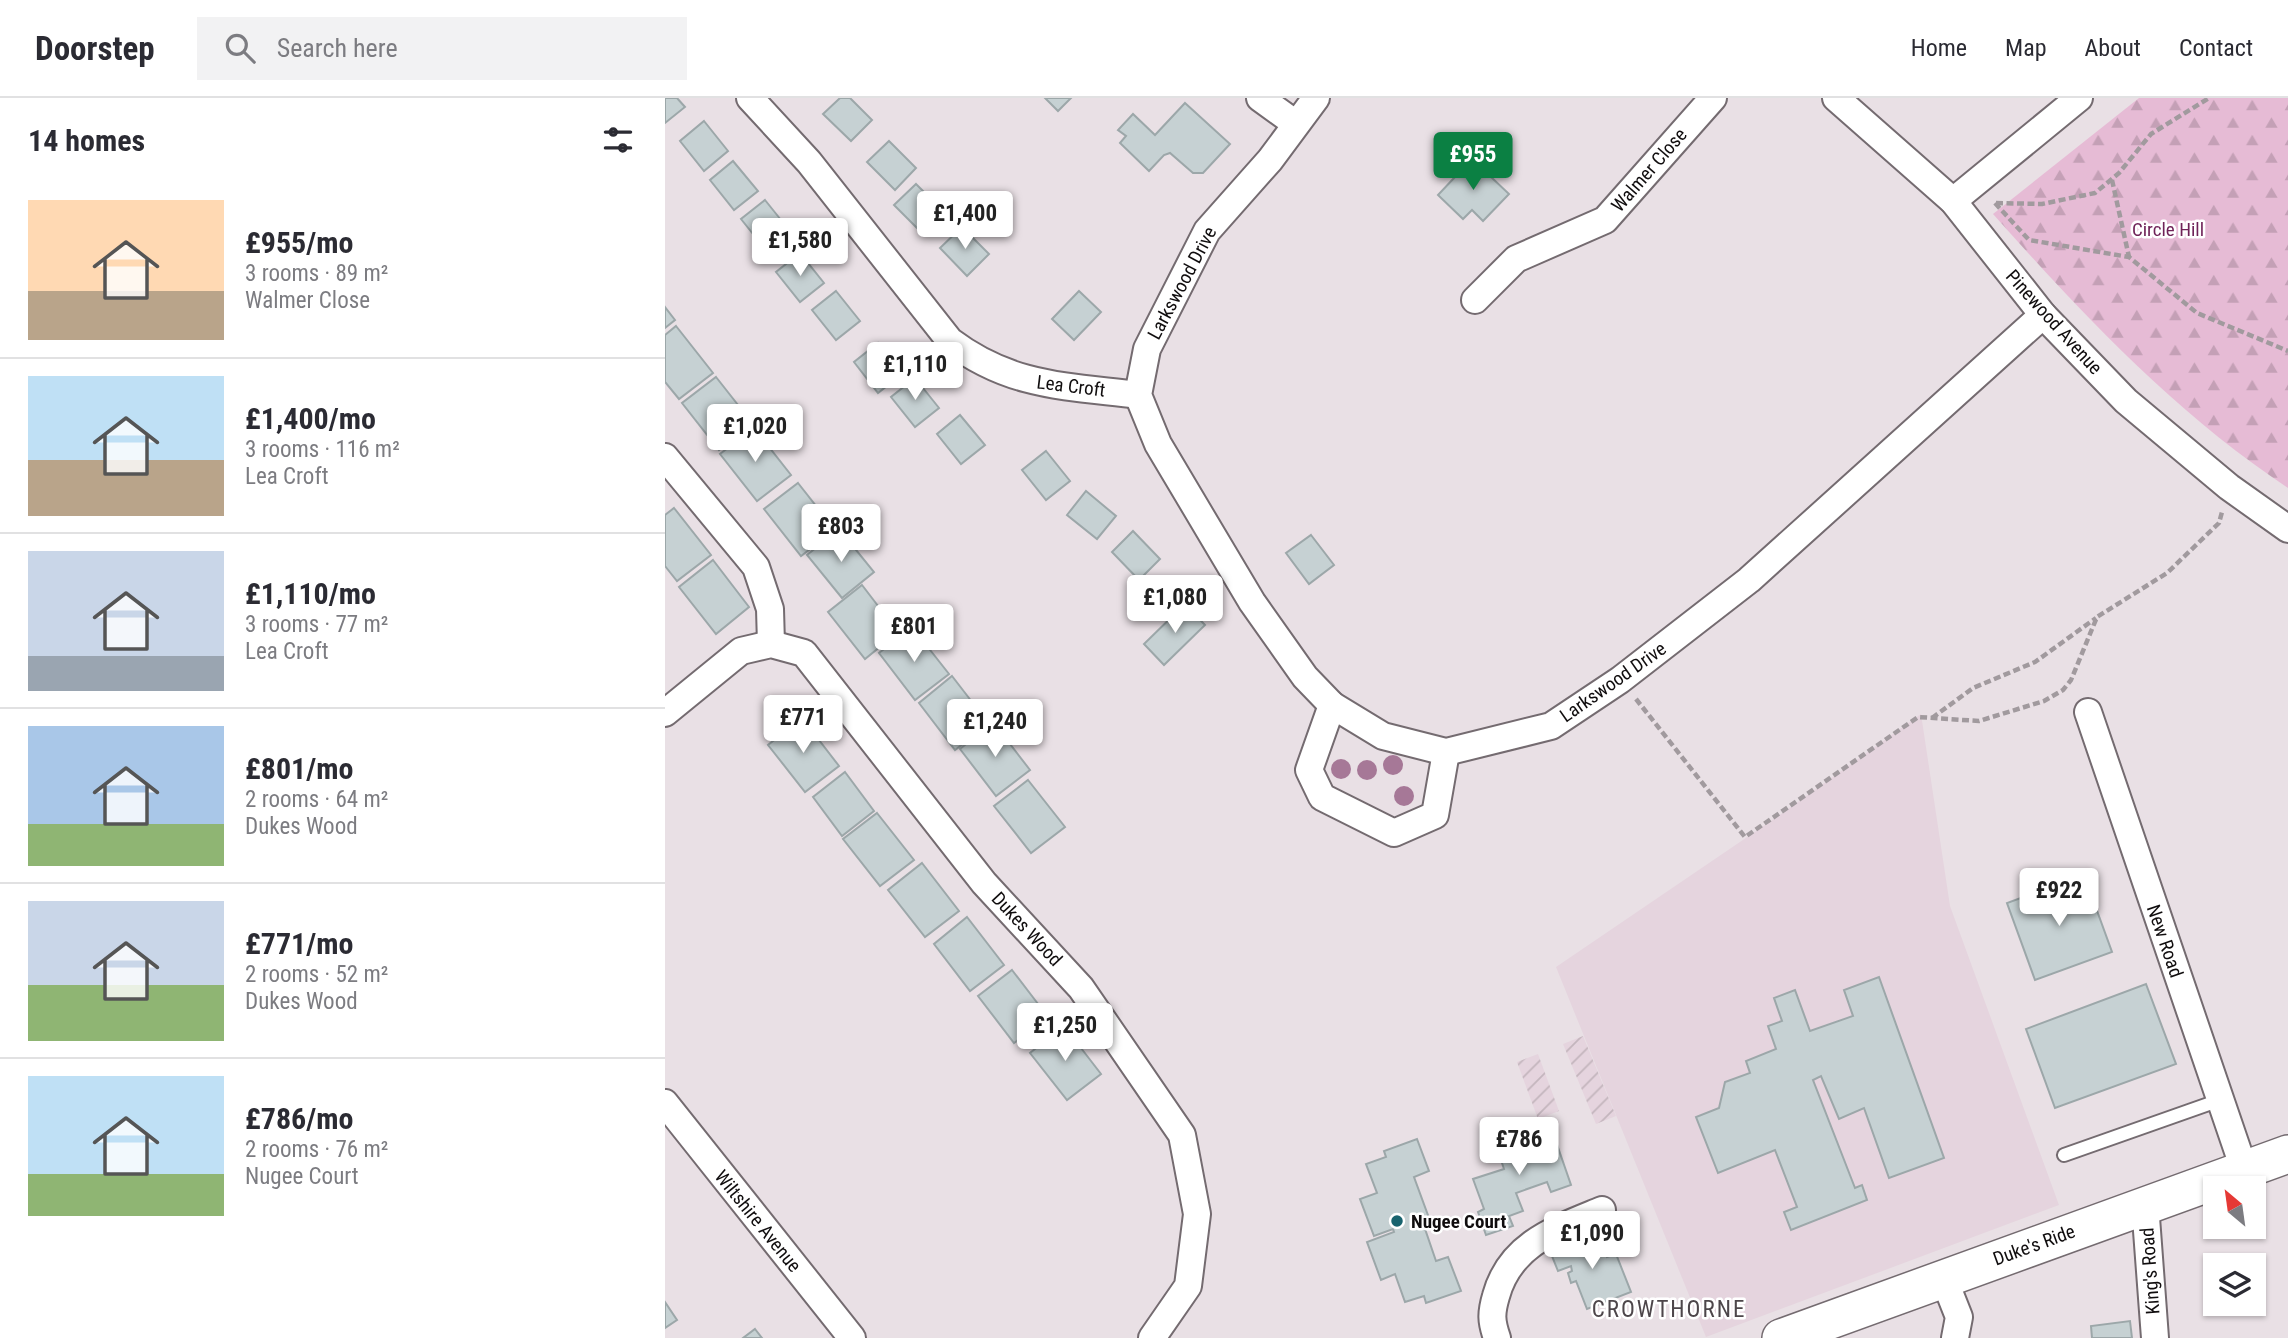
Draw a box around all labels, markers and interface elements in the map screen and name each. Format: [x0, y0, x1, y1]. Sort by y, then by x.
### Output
search box [197, 17, 687, 80]
text: Doorstep [35, 29, 155, 68]
icon: search [221, 29, 259, 67]
text: Search here [277, 33, 398, 63]
text: Home [1911, 34, 1967, 62]
text: Map [2005, 34, 2047, 62]
text: About [2085, 34, 2141, 62]
text: Contact [2179, 34, 2253, 62]
icon: filters [599, 121, 637, 159]
text: 14 homes [28, 123, 145, 158]
street label: Walmer Close [1606, 123, 1692, 217]
pin: £955 [1432, 132, 1514, 192]
text: £955 [1450, 141, 1496, 168]
pin: £1,400 [908, 192, 1022, 251]
text: £1,400 [933, 200, 997, 227]
pin: £1,580 [743, 218, 857, 278]
park label: Circle Hill [2132, 218, 2204, 241]
street label: Larkswood Drive [1143, 223, 1221, 343]
text: £955/mo [245, 225, 353, 260]
text: £1,580 [768, 227, 832, 254]
icon: home [84, 228, 168, 312]
text: 3 rooms · 89 m² [245, 260, 388, 287]
street label: Pinewood Avenue [2001, 265, 2107, 379]
text: Walmer Close [245, 287, 370, 314]
pin: £1,110 [858, 342, 972, 402]
text: £1,110 [883, 351, 947, 378]
street label: Lea Croft [1035, 370, 1107, 402]
text: £1,400/mo [245, 401, 376, 436]
icon: home [84, 404, 168, 488]
pin: £1,020 [698, 404, 812, 464]
text: £1,020 [723, 413, 787, 440]
text: 3 rooms · 116 m² [245, 436, 400, 463]
text: Lea Croft [245, 463, 328, 490]
pin: £803 [800, 504, 882, 564]
text: £803 [818, 513, 864, 540]
pin: £1,080 [1118, 575, 1232, 635]
text: £1,110/mo [245, 576, 376, 611]
icon: home [84, 579, 168, 663]
text: £1,080 [1143, 584, 1207, 611]
pin: £801 [873, 604, 955, 664]
text: 3 rooms · 77 m² [245, 611, 388, 638]
text: £801 [891, 613, 937, 640]
street label: Larkswood Drive [1556, 637, 1671, 727]
text: Lea Croft [245, 638, 328, 665]
pin: £771 [762, 696, 844, 755]
pin: £1,240 [938, 700, 1052, 759]
text: £771 [780, 704, 826, 731]
text: £1,240 [963, 708, 1027, 735]
text: £801/mo [245, 751, 353, 786]
icon: home [84, 754, 168, 838]
text: 2 rooms · 64 m² [245, 786, 388, 813]
text: Dukes Wood [245, 813, 358, 840]
pin: £922 [2018, 868, 2100, 928]
text: £922 [2036, 877, 2082, 904]
street label: Dukes Wood [987, 887, 1067, 971]
street label: New Road [2142, 902, 2188, 980]
text: £771/mo [245, 926, 353, 961]
icon: home [84, 929, 168, 1013]
text: 2 rooms · 52 m² [245, 961, 388, 988]
text: Dukes Wood [245, 988, 358, 1015]
pin: £1,250 [1008, 1004, 1122, 1063]
text: £1,250 [1033, 1012, 1097, 1039]
text: £786/mo [245, 1101, 353, 1136]
icon: home [84, 1104, 168, 1188]
pin: £786 [1478, 1118, 1560, 1177]
text: £786 [1496, 1126, 1542, 1153]
text: 2 rooms · 76 m² [245, 1136, 388, 1163]
text: Nugee Court [245, 1163, 359, 1190]
street label: Wiltshire Avenue [710, 1165, 806, 1277]
north arrow [2203, 1176, 2266, 1239]
map controls [2203, 1176, 2266, 1316]
place label: Nugee Court [1411, 1210, 1506, 1233]
pin: £1,090 [1535, 1212, 1649, 1271]
marker: Nugee Court [1389, 1213, 1405, 1229]
text: £1,090 [1560, 1220, 1624, 1247]
street label: Duke's Ride [1990, 1220, 2078, 1270]
street label: King's Road [2135, 1227, 2165, 1315]
button: layers [2203, 1253, 2266, 1316]
district label: CROWTHORNE [1592, 1296, 1746, 1323]

